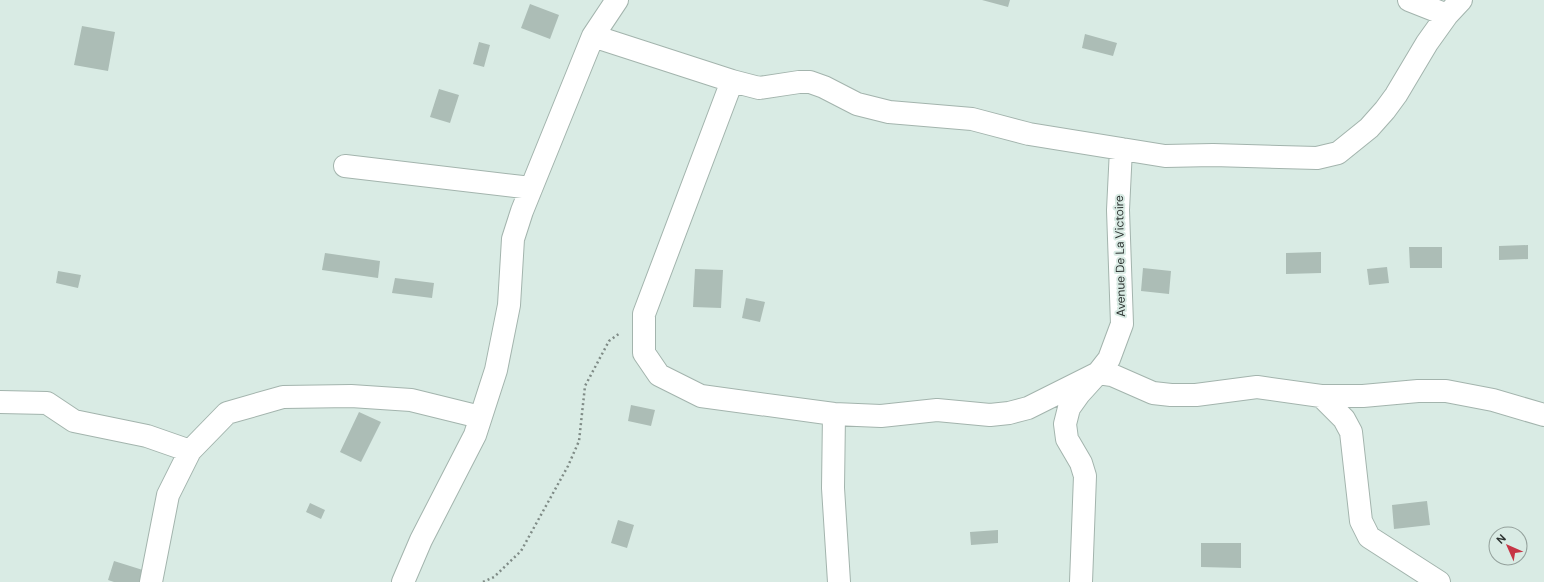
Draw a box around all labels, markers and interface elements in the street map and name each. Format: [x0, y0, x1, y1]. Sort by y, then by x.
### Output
street label: Avenue De La Victoire [1111, 195, 1129, 317]
north arrow [1488, 526, 1528, 566]
text: N [1493, 531, 1509, 547]

